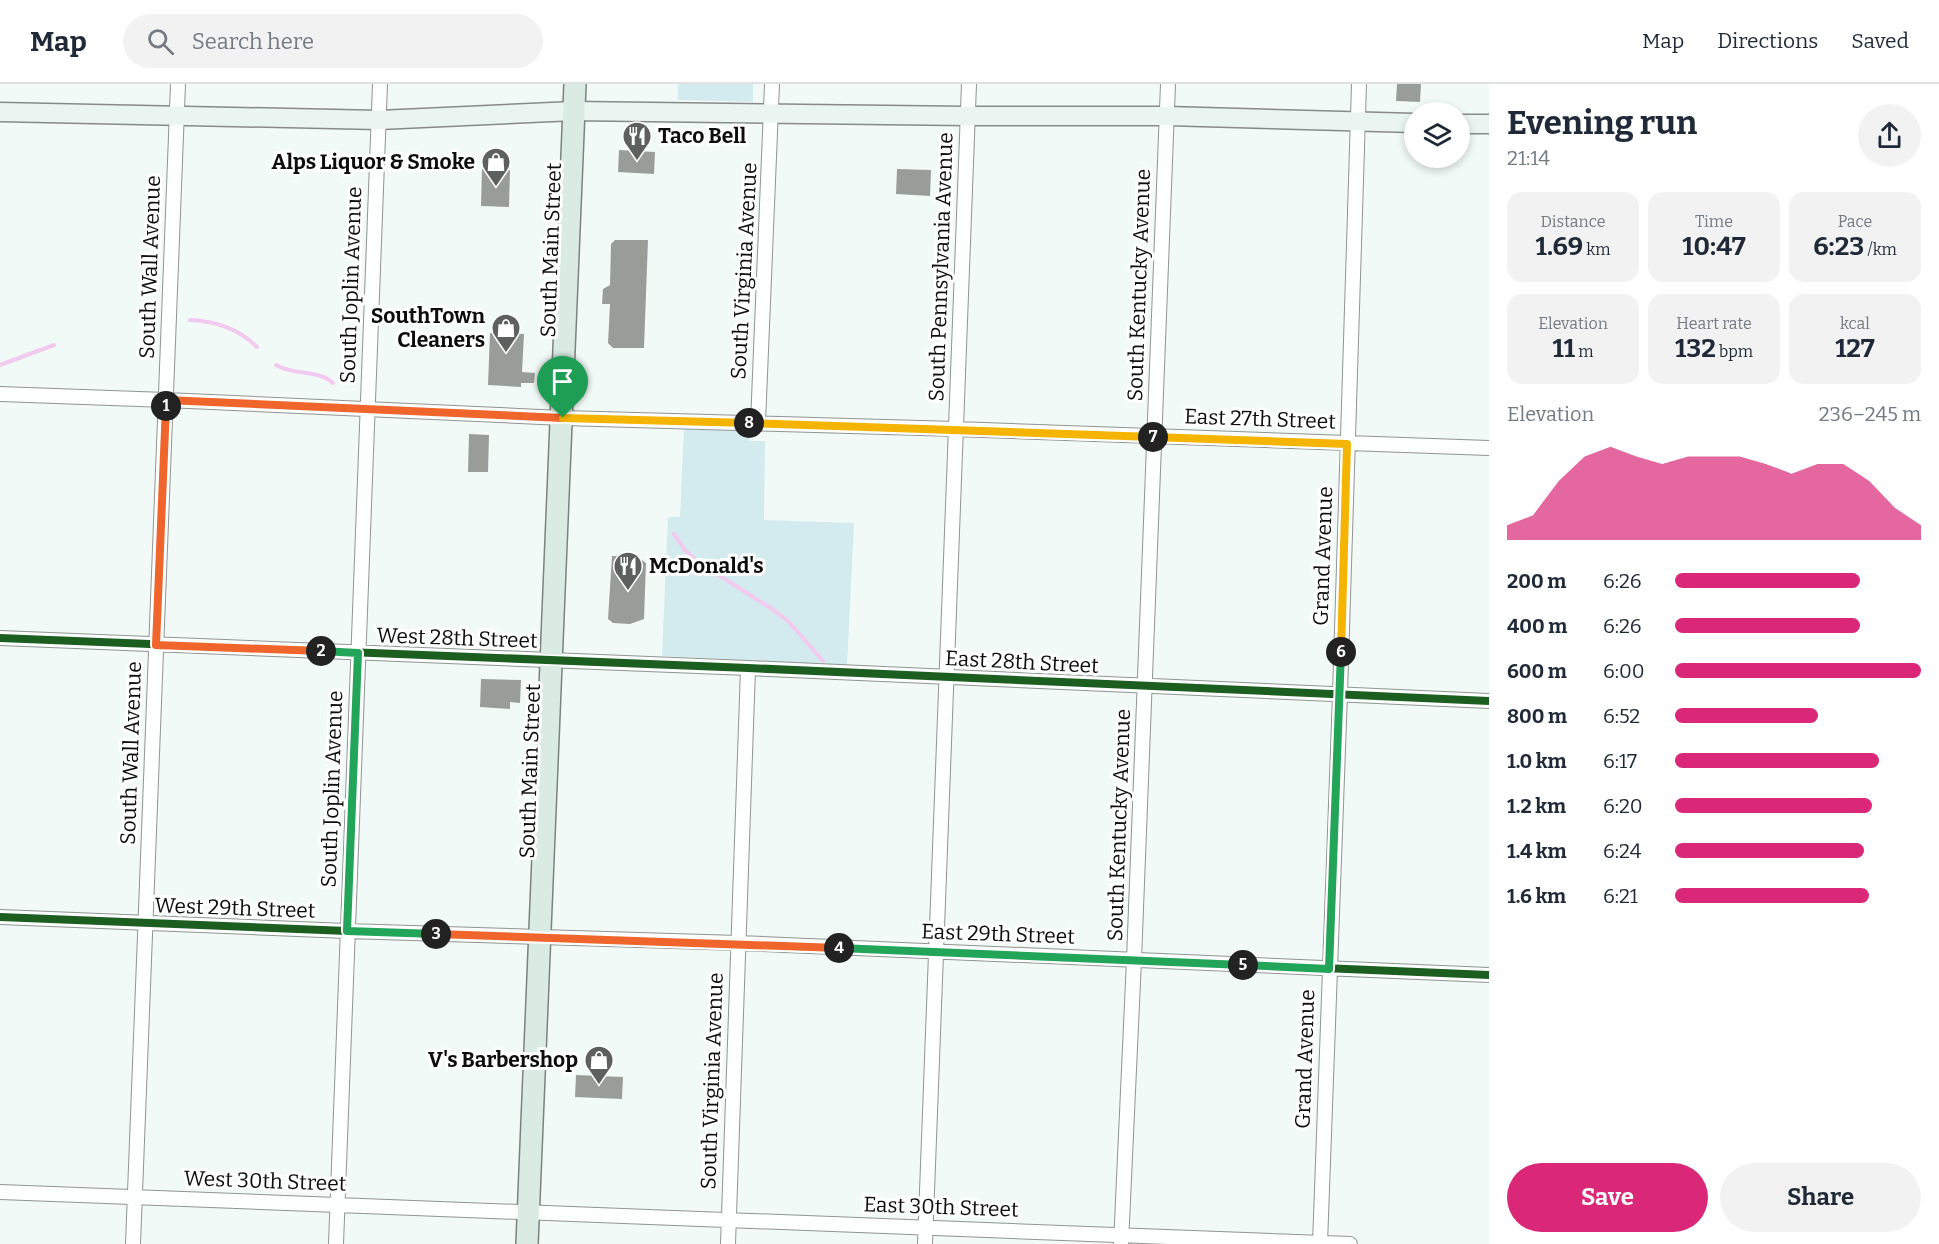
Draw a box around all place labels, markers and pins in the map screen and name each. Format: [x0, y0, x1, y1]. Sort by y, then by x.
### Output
restaurant icon: Taco Bell [621, 120, 653, 162]
place label: Taco Bell [658, 123, 747, 149]
shop icon: Alps Liquor & Smoke [480, 146, 512, 188]
place label: Alps Liquor & Smoke [271, 149, 475, 175]
place label: SouthTown Cleaners [371, 303, 485, 353]
shop icon: SouthTown Cleaners [490, 312, 522, 354]
pin [537, 356, 588, 418]
pin: 1 [151, 391, 181, 421]
pin: 8 [734, 408, 764, 438]
pin: 7 [1138, 422, 1168, 452]
restaurant icon: McDonald's [612, 550, 644, 592]
place label: McDonald's [649, 553, 764, 579]
pin: 2 [306, 636, 336, 666]
pin: 6 [1326, 637, 1356, 667]
pin: 3 [421, 919, 451, 949]
pin: 4 [824, 933, 854, 963]
pin: 5 [1228, 950, 1258, 980]
shop icon: V's Barbershop [583, 1044, 615, 1086]
place label: V's Barbershop [428, 1047, 578, 1073]

